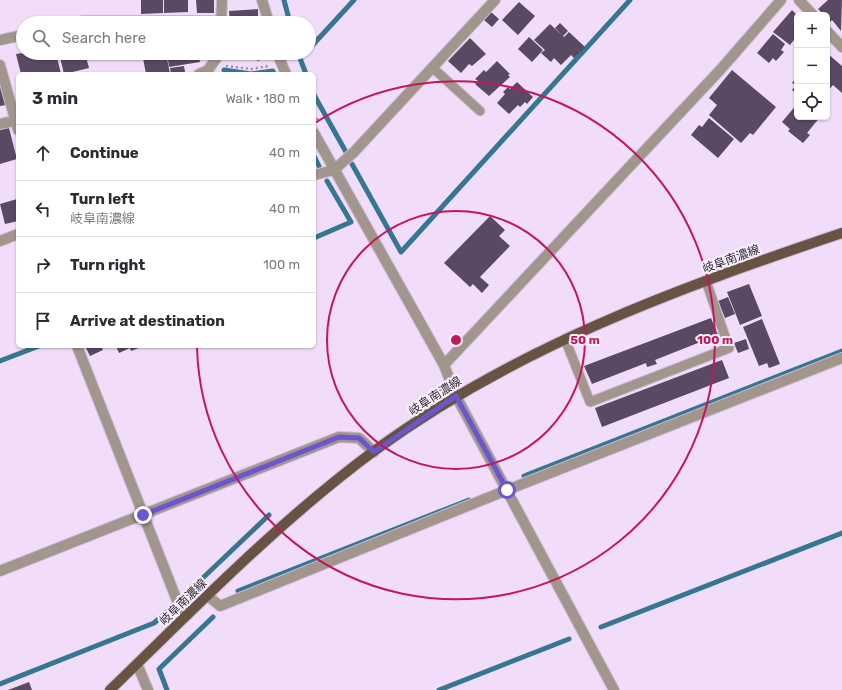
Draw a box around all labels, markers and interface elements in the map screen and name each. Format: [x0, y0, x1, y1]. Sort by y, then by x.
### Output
map controls [794, 12, 830, 120]
button: + [794, 12, 830, 48]
search box [16, 16, 316, 60]
icon: search [30, 27, 52, 49]
text: Search here [62, 29, 146, 47]
button: − [794, 48, 830, 84]
button: locate [794, 84, 830, 120]
text: 3 min [32, 88, 78, 108]
text: Walk · 180 m [225, 91, 300, 106]
icon: ahead [32, 142, 54, 164]
text: Continue [70, 144, 139, 162]
text: 40 m [269, 145, 300, 160]
text: Turn left [70, 190, 135, 208]
icon: left [32, 198, 54, 220]
text: 40 m [269, 201, 300, 216]
text: 岐阜南濃線 [70, 211, 135, 226]
street label: 岐阜南濃線 [700, 242, 762, 276]
icon: right [32, 254, 54, 276]
text: Turn right [70, 256, 145, 274]
text: 100 m [263, 257, 300, 272]
icon: arrive [32, 310, 54, 332]
text: Arrive at destination [70, 312, 225, 330]
centre of rings [449, 333, 463, 347]
text: 50 m [570, 333, 600, 347]
text: 100 m [697, 333, 733, 347]
street label: 岐阜南濃線 [406, 374, 464, 418]
route start [498, 481, 516, 499]
route end [134, 506, 152, 524]
street label: 岐阜南濃線 [157, 576, 209, 628]

